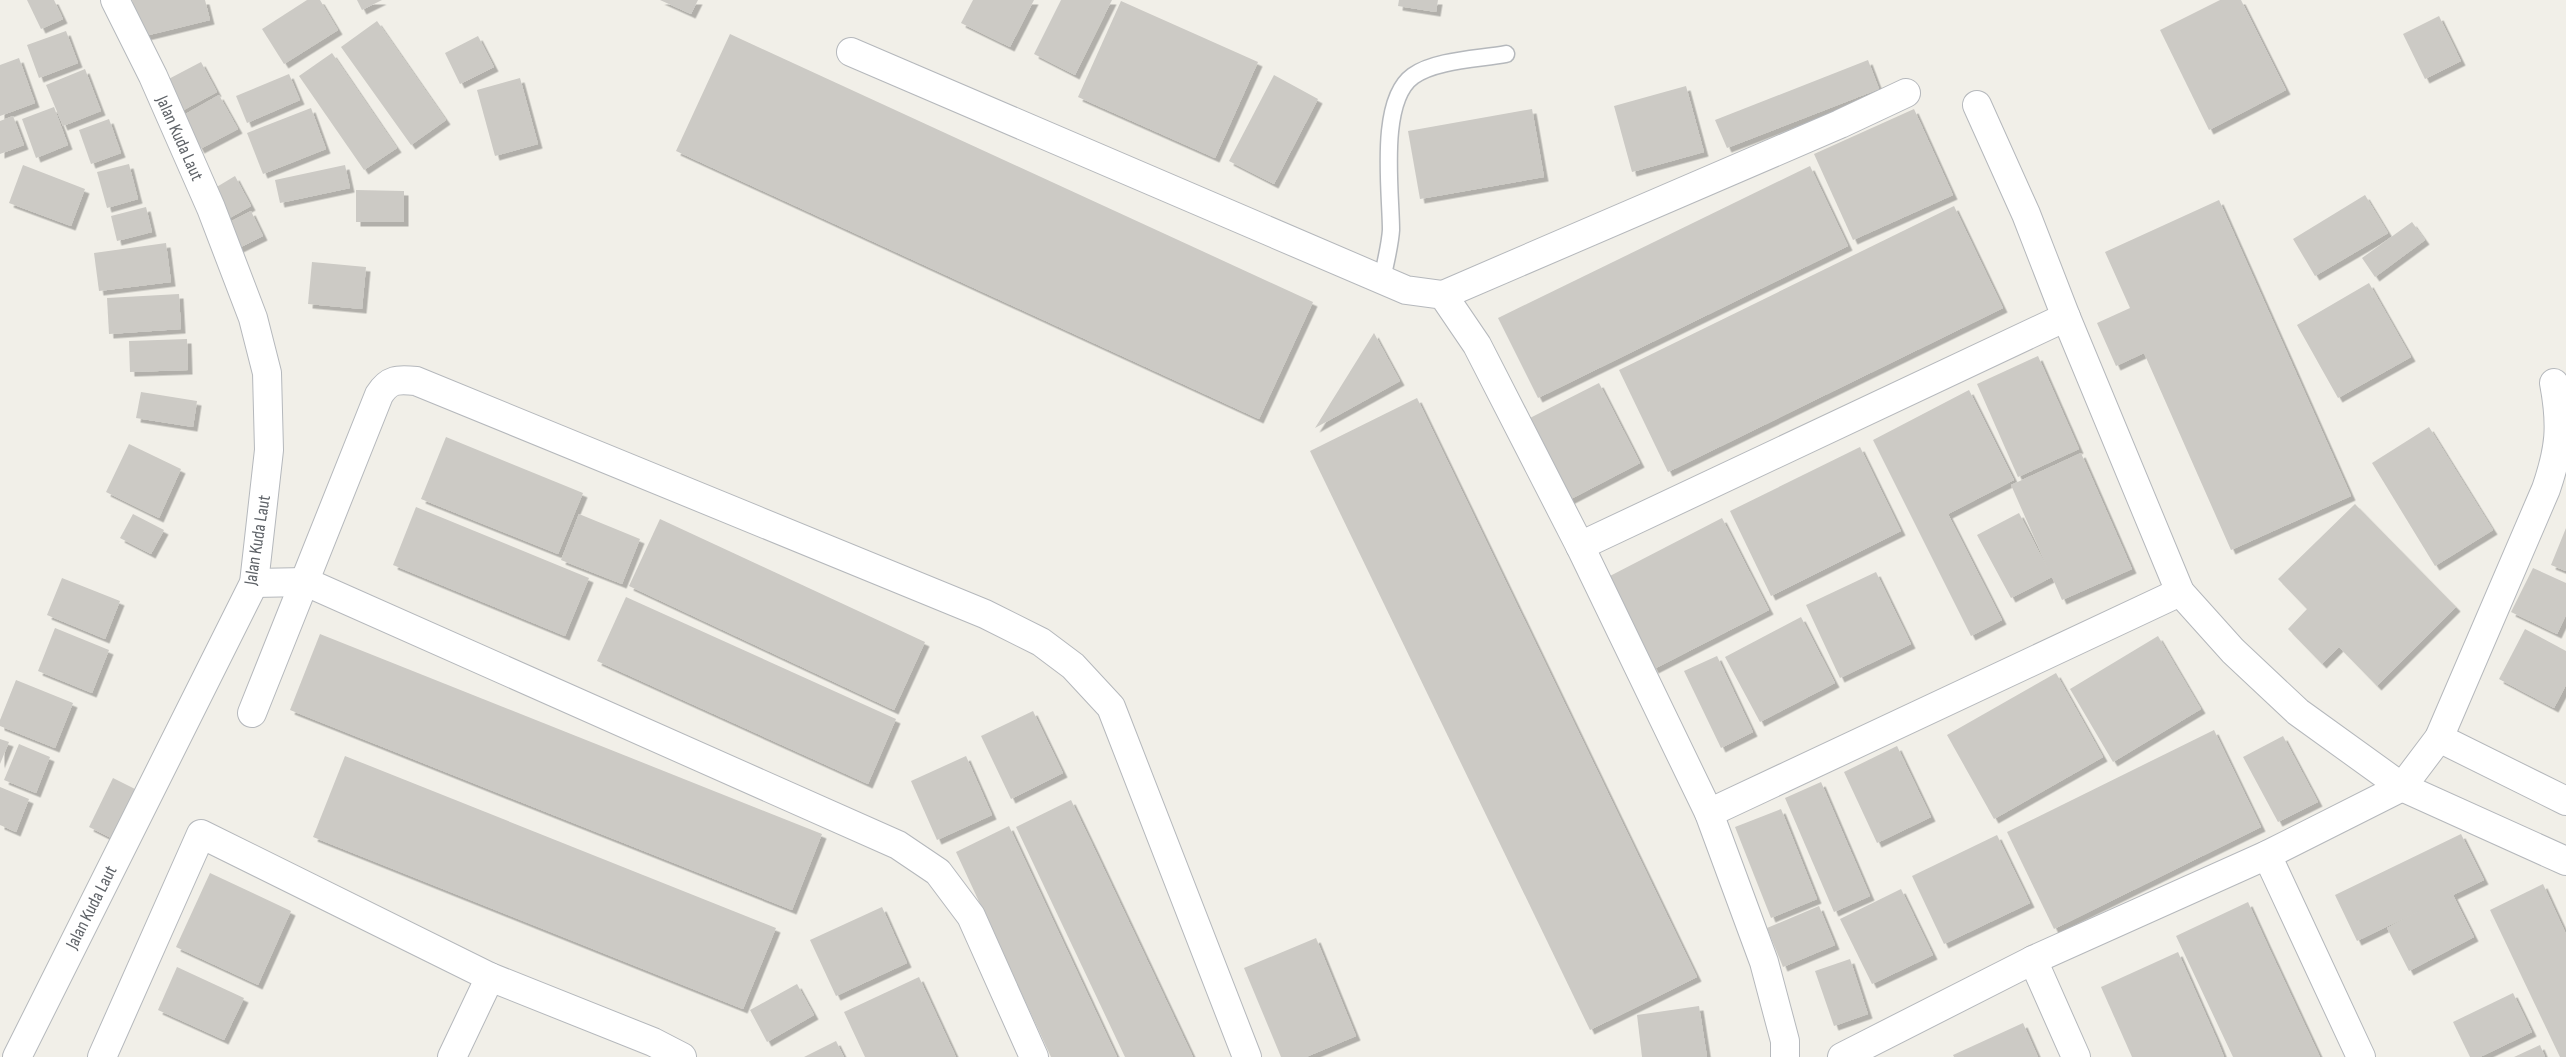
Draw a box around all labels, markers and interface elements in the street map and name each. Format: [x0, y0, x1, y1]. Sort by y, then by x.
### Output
street label: Jalan Kuda Laut [151, 92, 208, 184]
street label: Jalan Kuda Laut [240, 493, 275, 588]
street label: Jalan Kuda Laut [61, 862, 122, 953]

